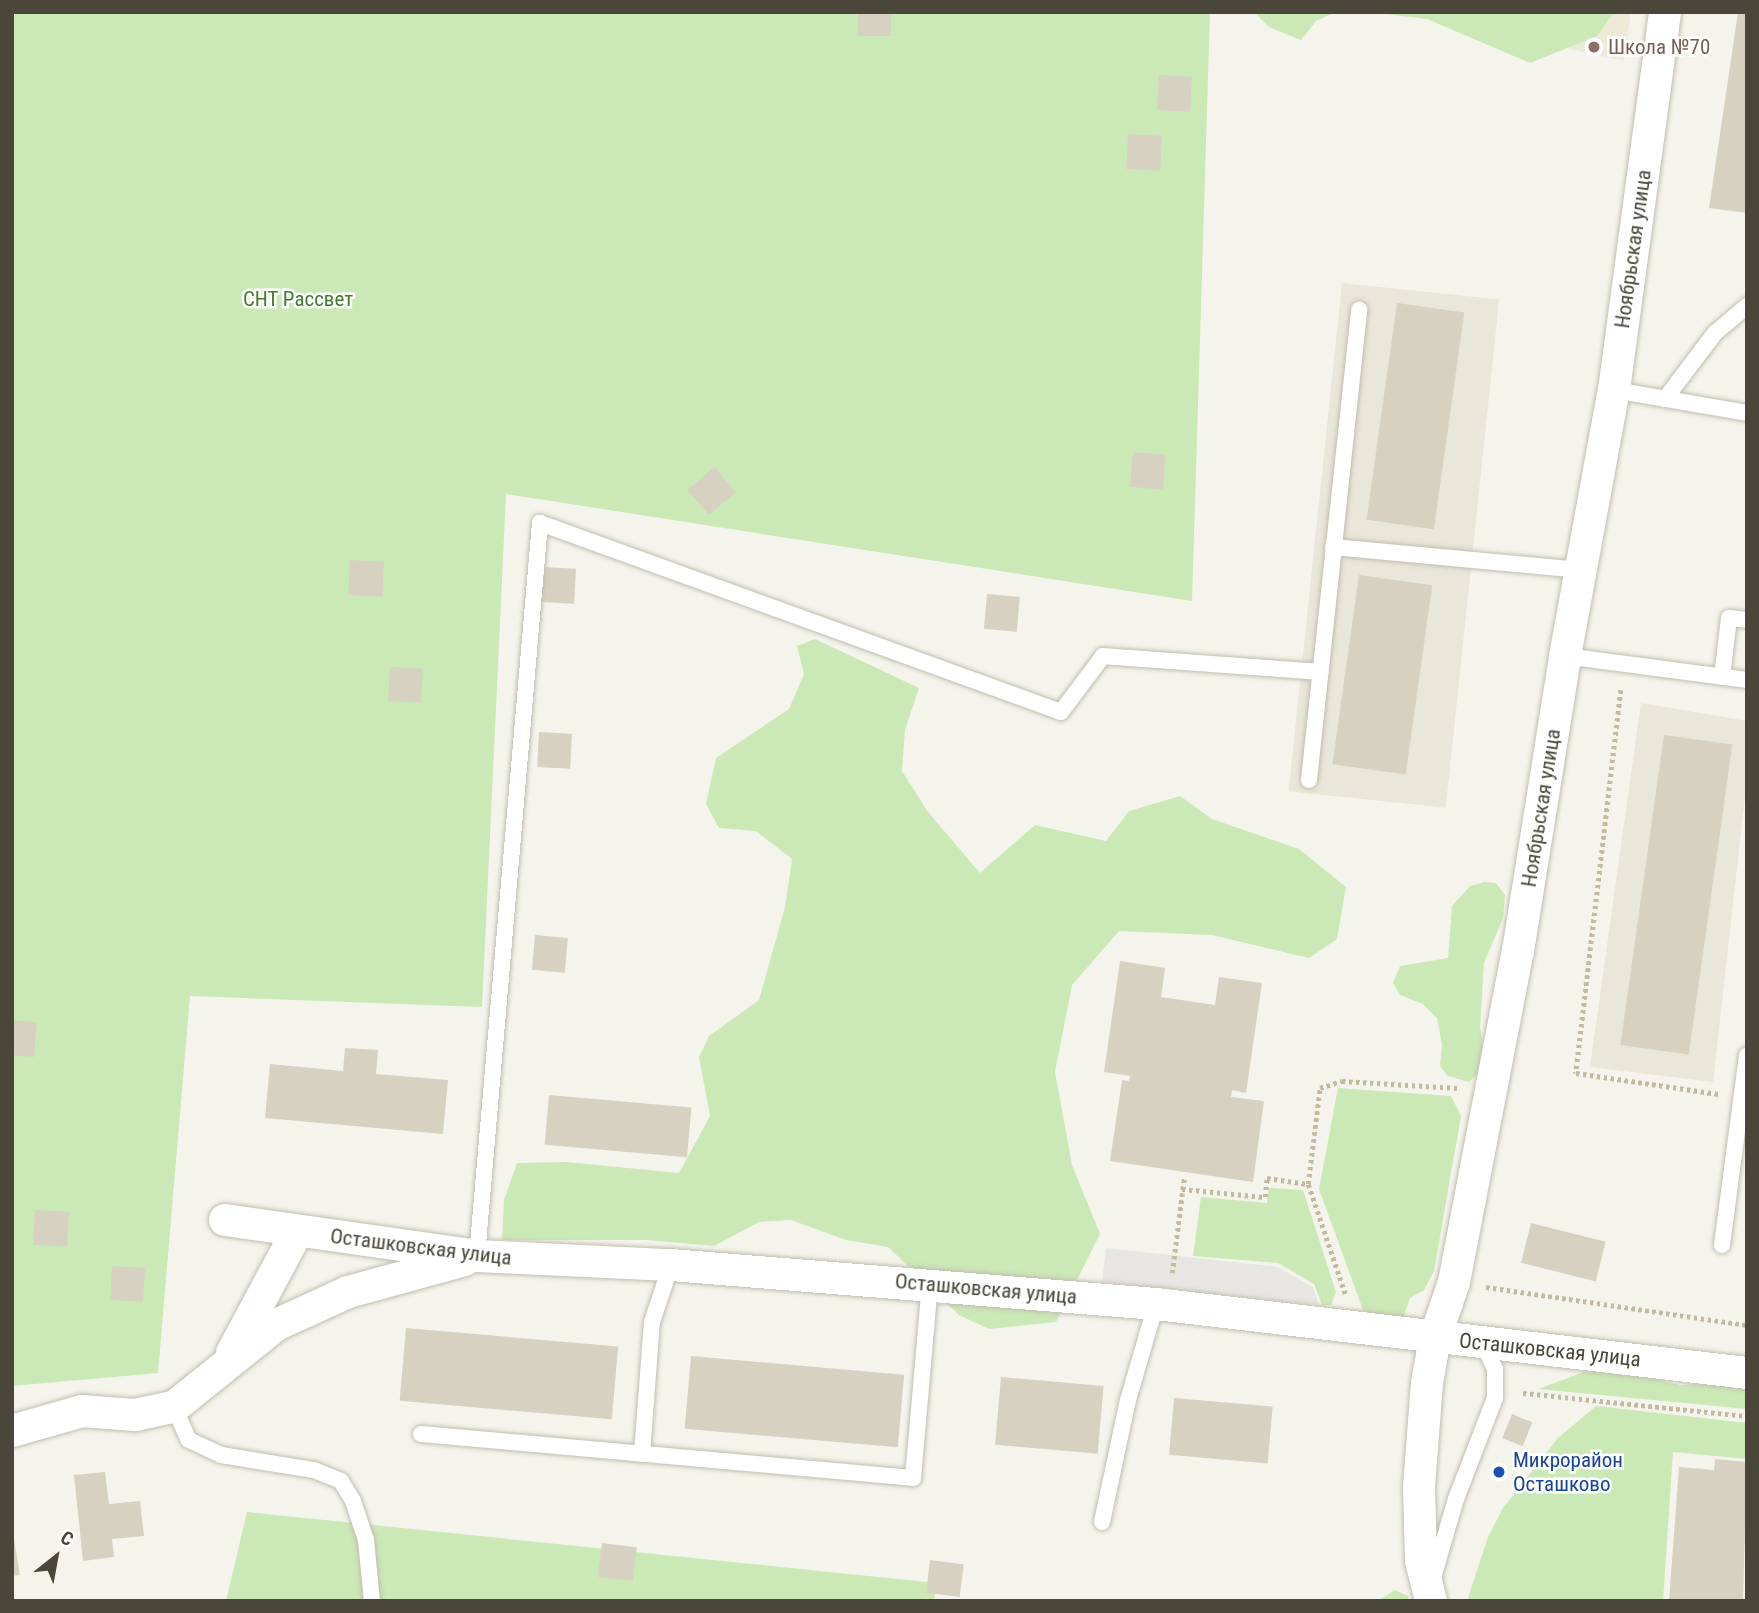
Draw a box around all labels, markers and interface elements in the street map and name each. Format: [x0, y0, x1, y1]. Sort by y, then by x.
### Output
place label: Школа №70 [1608, 34, 1710, 60]
marker: Школа №70 [1586, 39, 1602, 55]
street label: Ноябрьская улица [1609, 168, 1657, 330]
park label: СНТ Рассвет [243, 286, 353, 312]
street label: Ноябрьская улица [1516, 727, 1566, 889]
street label: Осташковская улица [329, 1223, 513, 1271]
street label: Осташковская улица [894, 1268, 1078, 1310]
street label: Осташковская улица [1458, 1328, 1642, 1372]
place label: Микрорайон Осташково [1513, 1447, 1623, 1497]
marker: Микрорайон Осташково [1491, 1464, 1507, 1480]
north arrow [21, 1522, 91, 1592]
text: С [57, 1526, 78, 1551]

